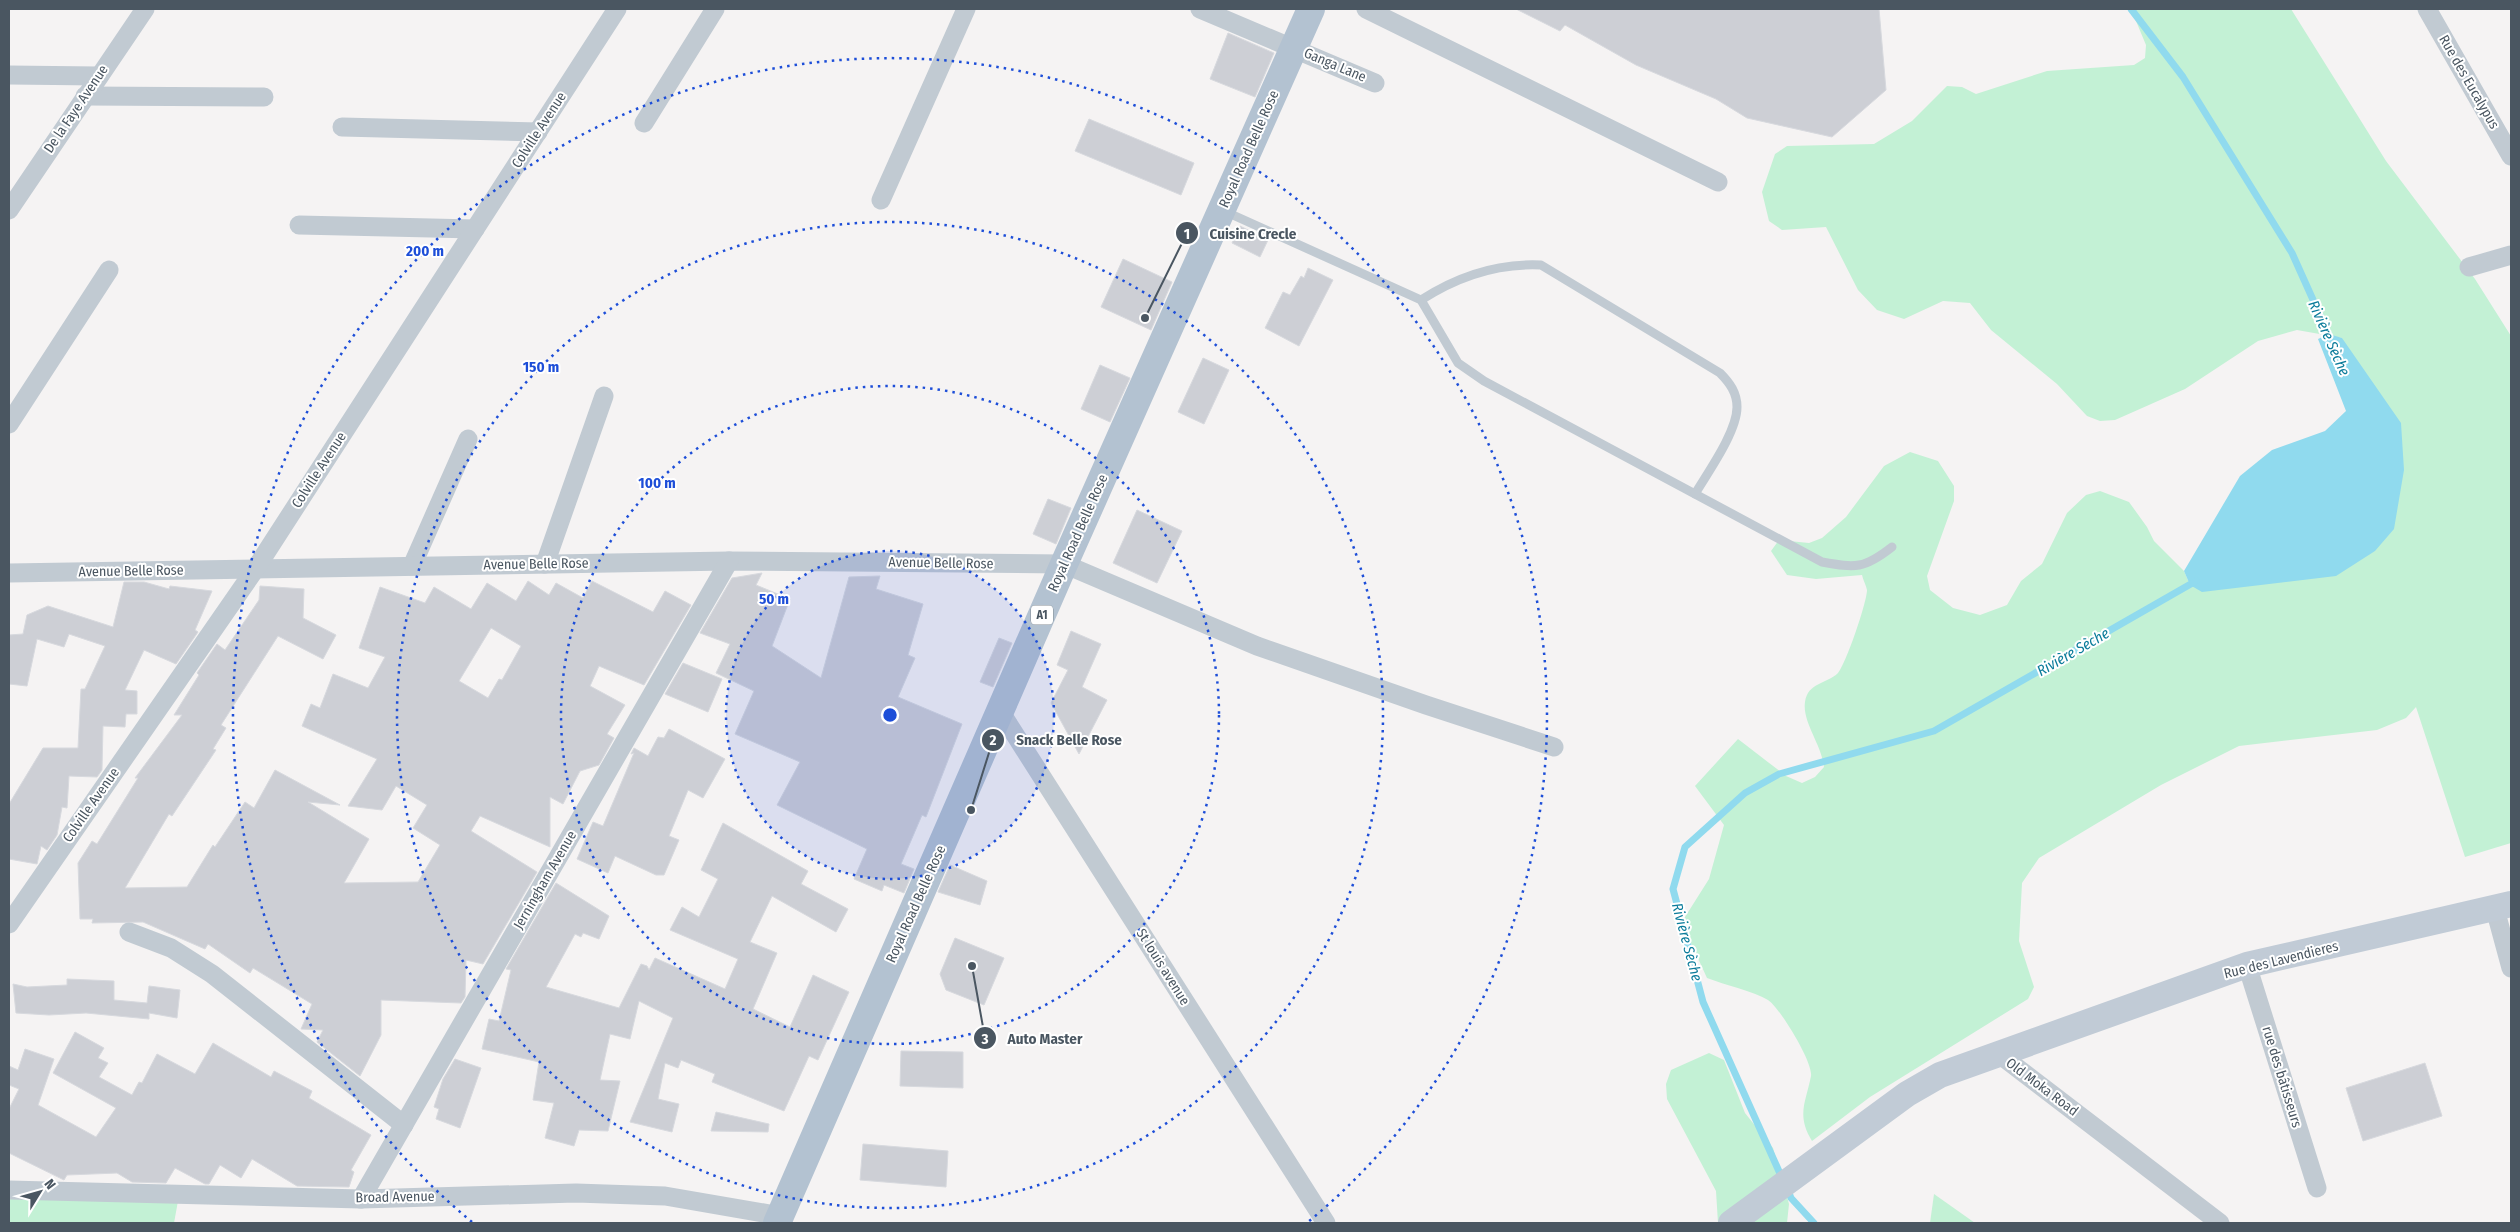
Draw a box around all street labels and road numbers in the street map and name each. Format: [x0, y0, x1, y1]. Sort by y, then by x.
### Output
street label: Rue des Eucalypus [2435, 32, 2503, 132]
street label: Ganga Lane [1301, 44, 1369, 86]
street label: De la Faye Avenue [40, 62, 112, 156]
street label: Royal Road Belle Rose [1215, 88, 1283, 210]
street label: Colville Avenue [508, 89, 570, 171]
street label: Colville Avenue [288, 429, 350, 511]
street label: Royal Road Belle Rose [1044, 472, 1112, 594]
street label: Avenue Belle Rose [888, 554, 994, 572]
street label: Avenue Belle Rose [483, 555, 589, 573]
street label: Avenue Belle Rose [78, 562, 184, 580]
road number: A1 [1031, 606, 1053, 624]
street label: Colville Avenue [59, 764, 123, 846]
street label: Jerningham Avenue [510, 828, 580, 932]
street label: Royal Road Belle Rose [882, 843, 950, 965]
street label: St louis avenue [1133, 925, 1193, 1009]
street label: Rue des Lavendieres [2222, 938, 2340, 982]
street label: rue des bâtisseurs [2259, 1024, 2305, 1130]
street label: Old Moka Road [2003, 1054, 2081, 1120]
street label: Broad Avenue [355, 1188, 435, 1206]

